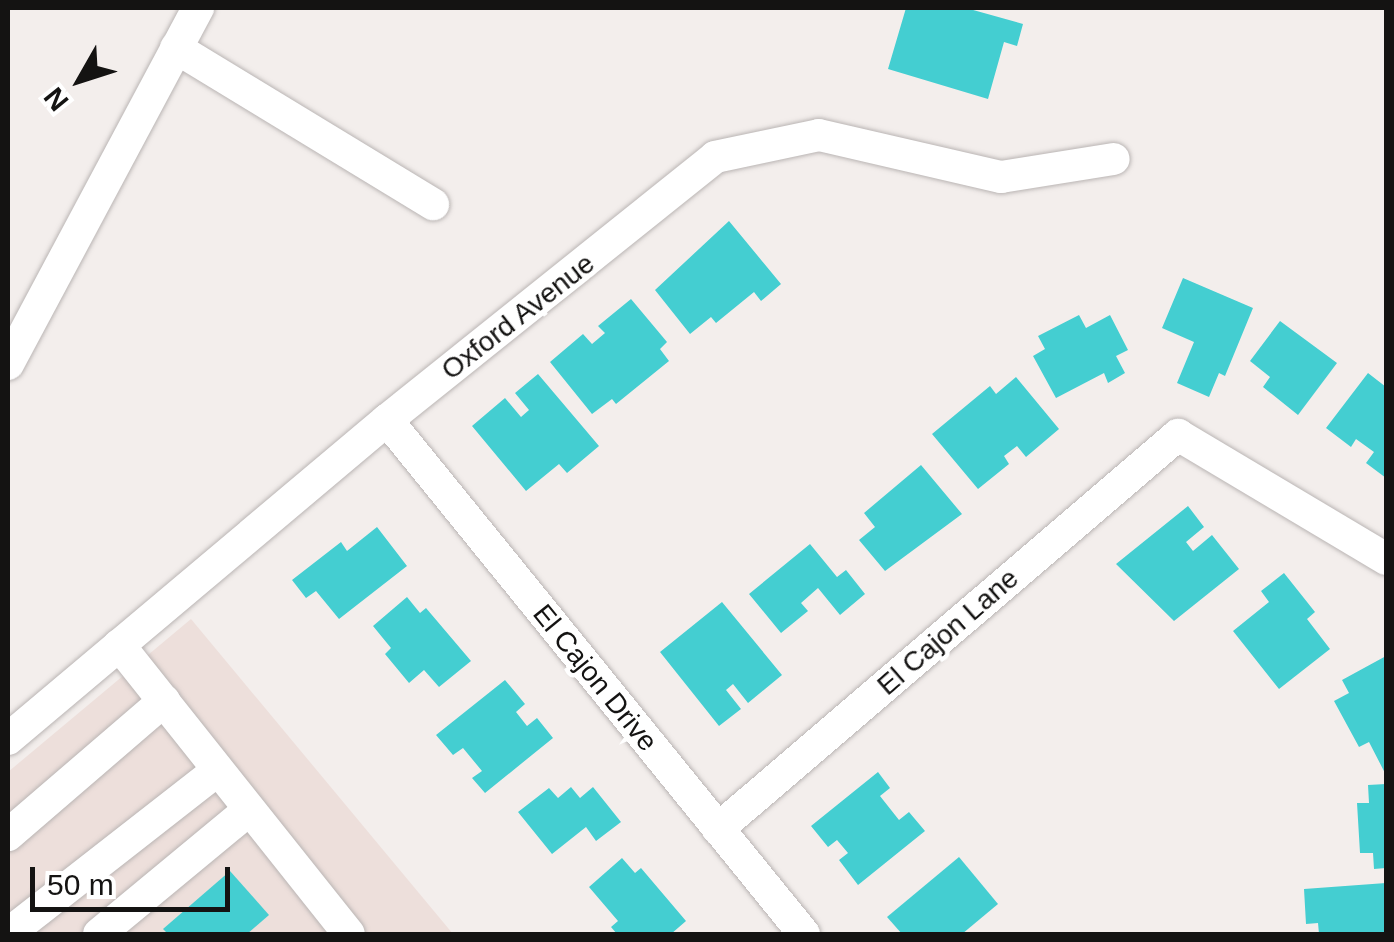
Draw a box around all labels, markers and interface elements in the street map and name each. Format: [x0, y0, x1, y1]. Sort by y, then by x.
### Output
north arrow [30, 30, 130, 130]
text: N [38, 82, 75, 117]
street label: Oxford Avenue [434, 246, 602, 388]
street label: El Cajon Lane [871, 562, 1025, 702]
street label: El Cajon Drive [526, 598, 664, 758]
scale bar [35, 847, 235, 909]
text: 50 m [47, 868, 114, 901]

